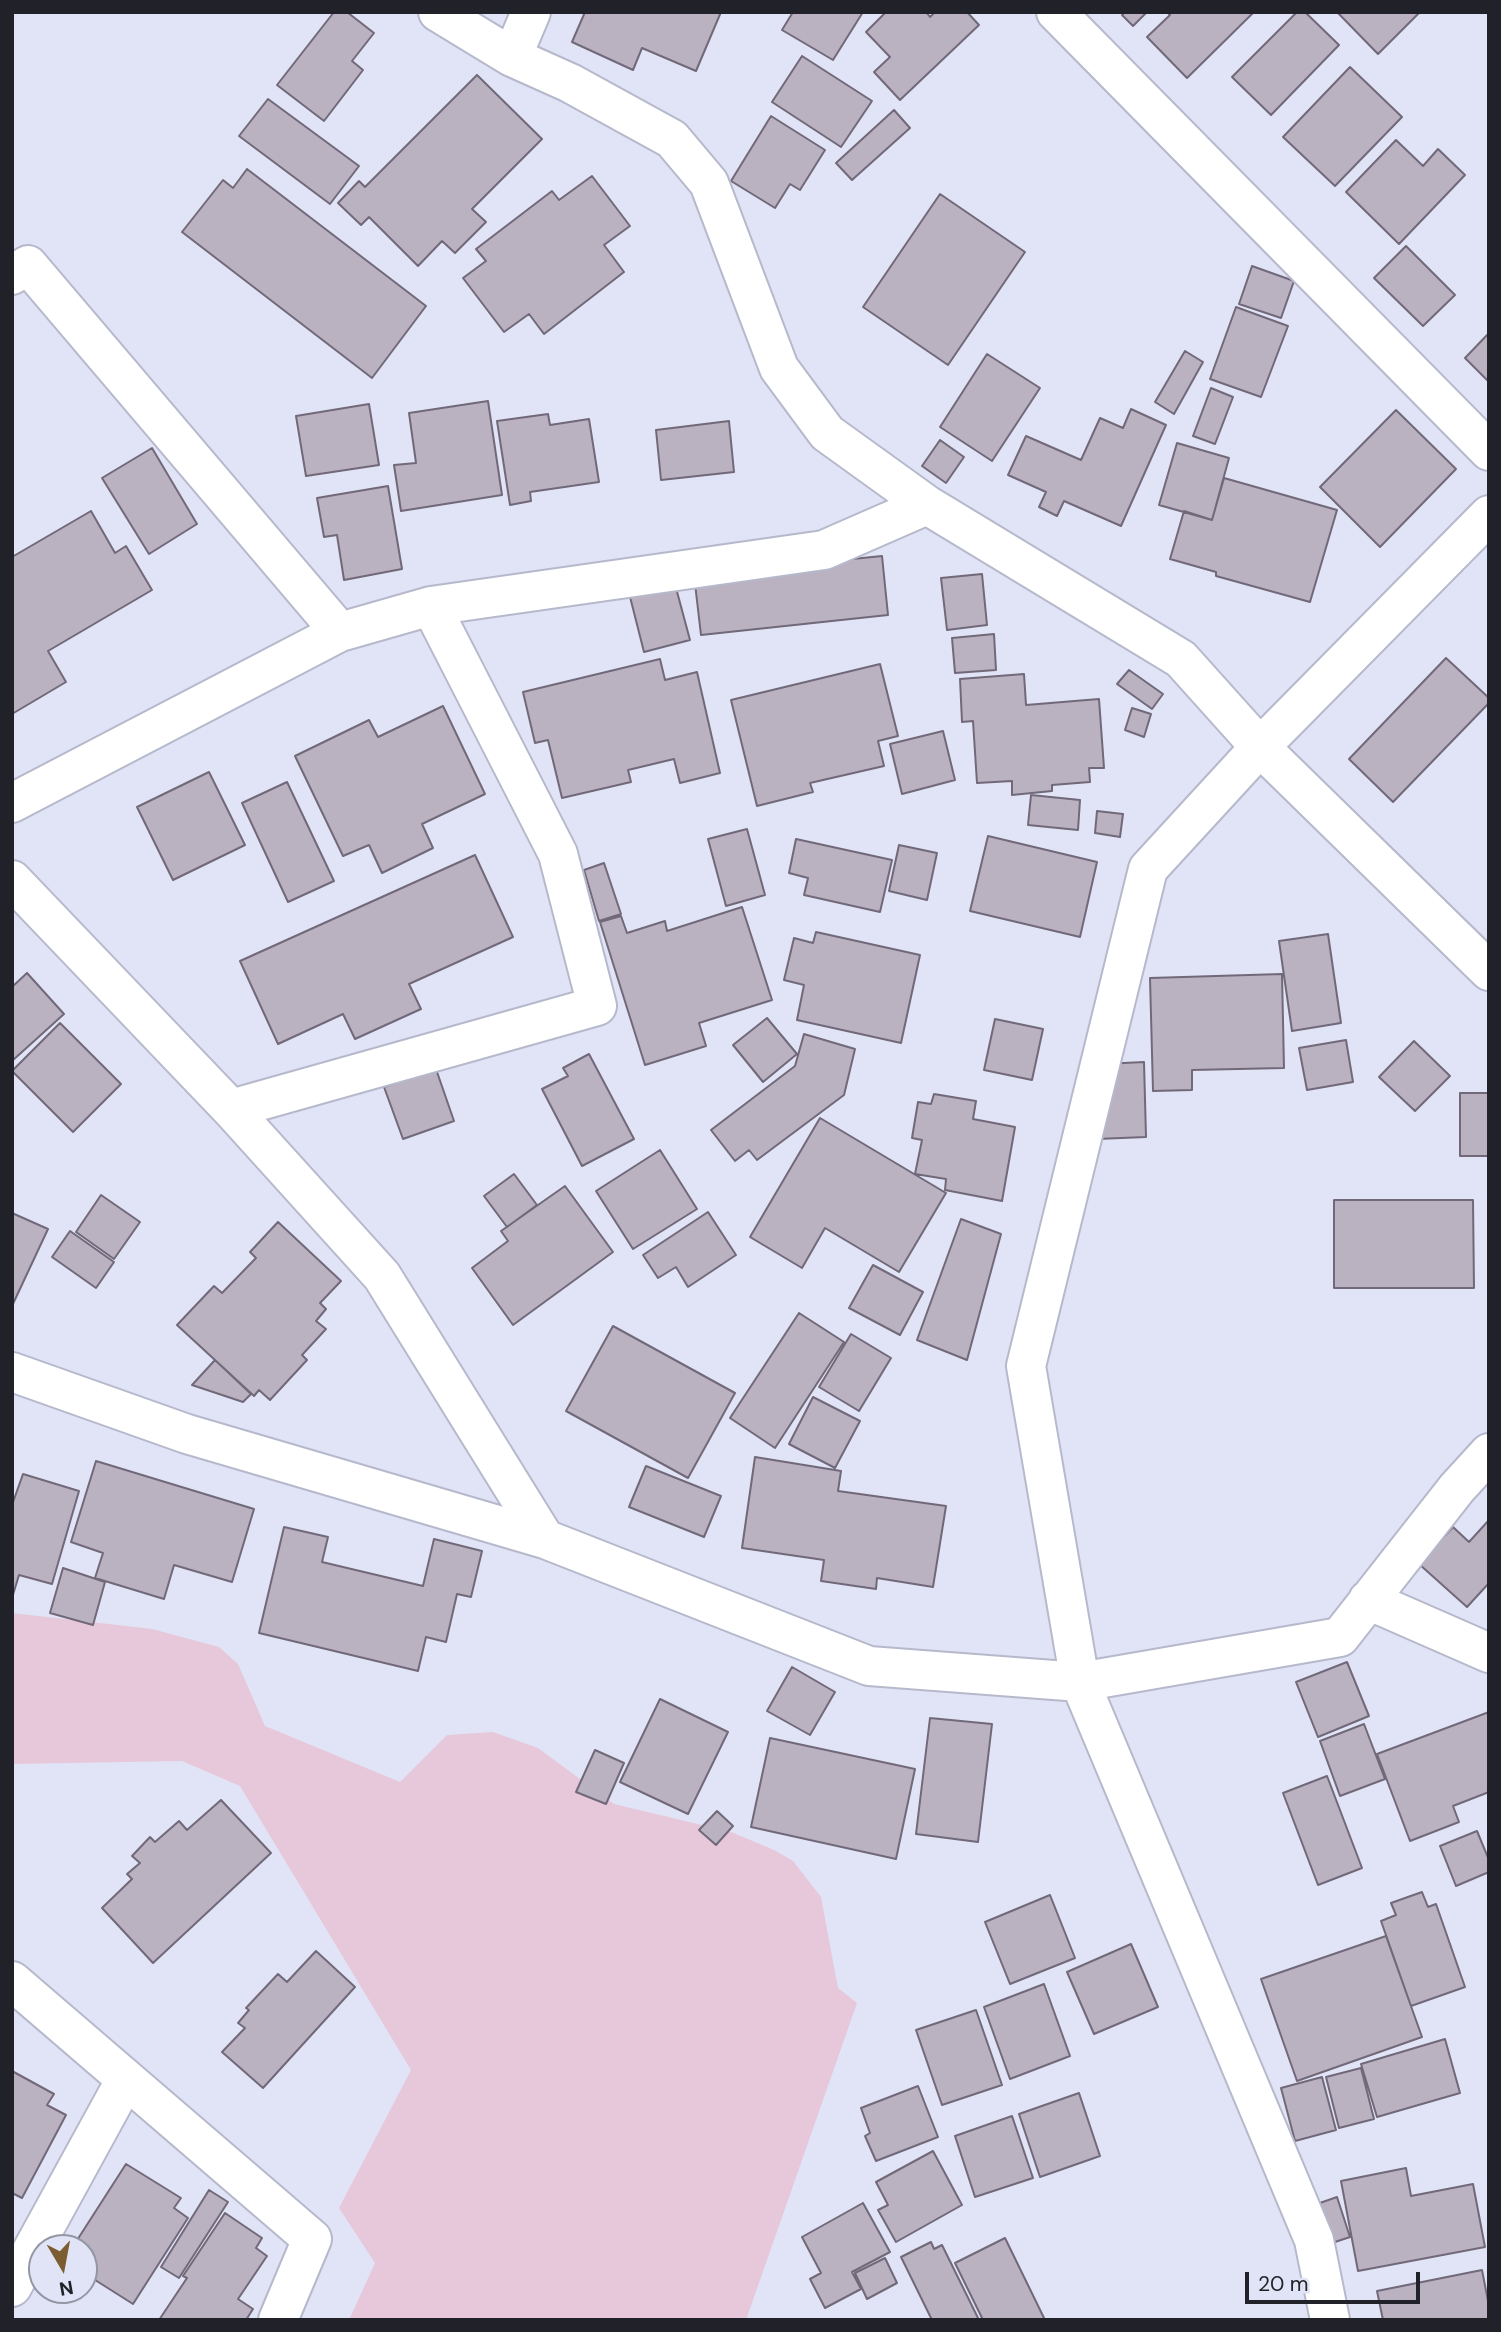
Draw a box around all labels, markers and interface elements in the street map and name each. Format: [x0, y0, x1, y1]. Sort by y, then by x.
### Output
north arrow [28, 2234, 98, 2304]
scale bar [1249, 2258, 1424, 2302]
text: 20 m [1258, 2270, 1309, 2298]
text: N [57, 2275, 75, 2302]

